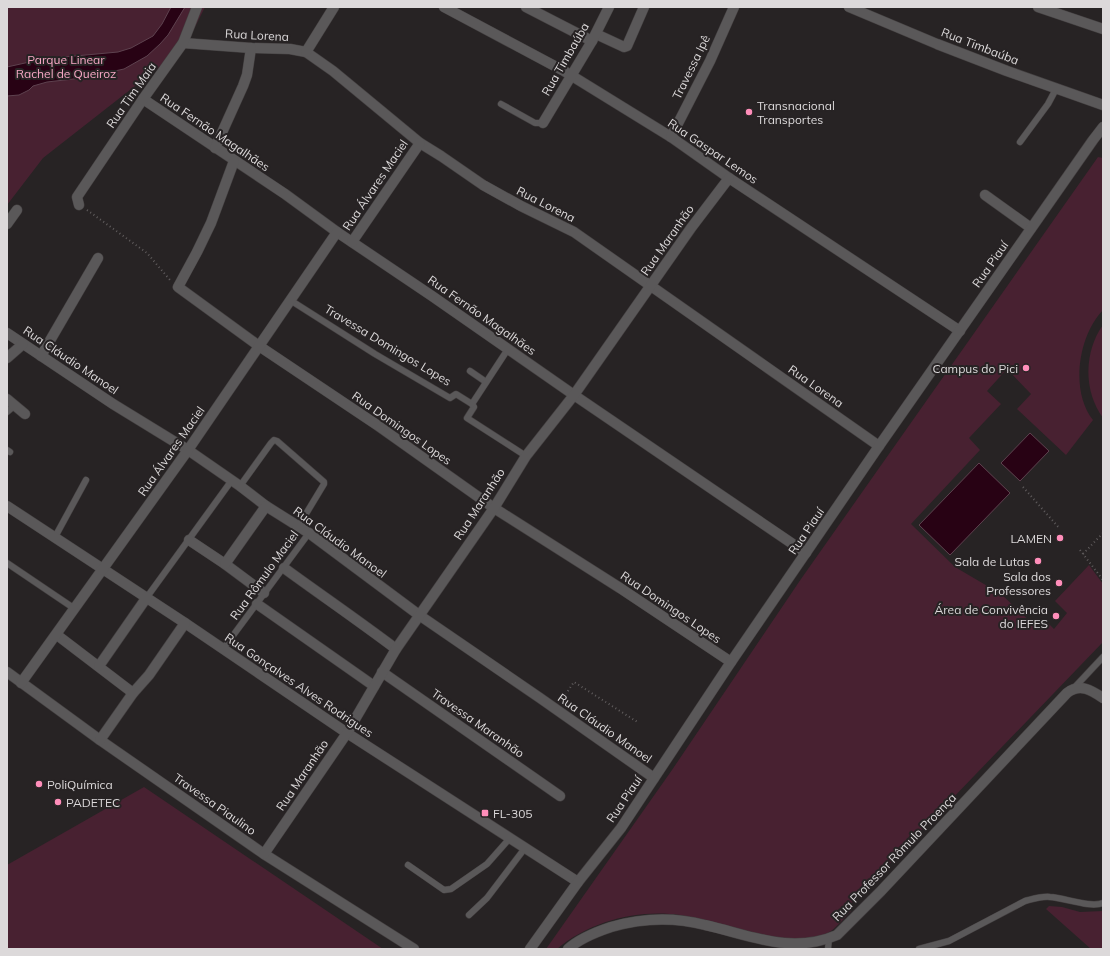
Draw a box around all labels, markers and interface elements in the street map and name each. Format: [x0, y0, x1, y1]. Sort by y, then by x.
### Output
street label: Rua Timbaúba [538, 20, 592, 98]
street label: Rua Timbaúba [939, 24, 1021, 68]
street label: Rua Lorena [225, 26, 289, 44]
street label: Travessa Ipê [669, 32, 713, 102]
park label: Parque Linear Rachel de Queiroz [16, 52, 116, 81]
street label: Rua Tim Maia [103, 59, 159, 131]
street label: Rua Fernão Magalhães [157, 90, 273, 174]
place label: Transnacional Transportes [757, 98, 835, 127]
marker: Transnacional Transportes [744, 107, 754, 117]
street label: Rua Gaspar Lemos [665, 115, 761, 187]
street label: Rua Álvares Maciel [339, 137, 411, 233]
street label: Rua Lorena [514, 183, 578, 225]
street label: Rua Maranhão [637, 202, 697, 278]
street label: Rua Piauí [969, 237, 1012, 290]
street label: Rua Fernão Magalhães [425, 272, 539, 358]
street label: Travessa Domingos Lopes [322, 301, 454, 389]
street label: Rua Cláudio Manoel [21, 323, 121, 397]
place label: Campus do Pici [932, 361, 1018, 376]
street label: Rua Lorena [786, 362, 846, 410]
marker: Campus do Pici [1021, 363, 1031, 373]
street label: Rua Domingos Lopes [349, 388, 455, 468]
street label: Rua Álvares Maciel [134, 403, 208, 499]
street label: Rua Maranhão [450, 465, 508, 543]
street label: Rua Cláudio Manoel [290, 503, 390, 581]
street label: Rua Piauí [785, 504, 828, 557]
street label: Rua Rômulo Maciel [227, 527, 301, 623]
place label: LAMEN [1011, 531, 1052, 546]
marker: LAMEN [1055, 533, 1065, 543]
place label: Sala de Lutas [955, 554, 1030, 569]
marker: Sala de Lutas [1033, 556, 1043, 566]
street label: Rua Domingos Lopes [618, 568, 724, 646]
place label: Sala dos Professores [986, 569, 1051, 598]
marker: Sala dos Professores [1054, 578, 1064, 588]
place label: Área de Convivência do IEFES [935, 602, 1048, 631]
marker: Área de Convivência do IEFES [1051, 611, 1061, 621]
street label: Rua Gonçalves Alves Rodrigues [222, 630, 376, 740]
street label: Travessa Maranhão [429, 685, 527, 761]
street label: Rua Cláudio Manoel [555, 690, 655, 766]
street label: Rua Maranhão [273, 736, 331, 813]
street label: Travessa Piaulino [171, 770, 259, 838]
street label: Rua Piauí [603, 772, 646, 825]
place label: PoliQuímica [47, 777, 113, 792]
marker: PoliQuímica [34, 779, 44, 789]
street label: Rua Professor Rômulo Proença [829, 790, 959, 924]
place label: PADETEC [66, 795, 120, 810]
marker: PADETEC [53, 797, 63, 807]
place label: FL-305 [493, 806, 533, 821]
marker: FL-305 [480, 808, 490, 818]

